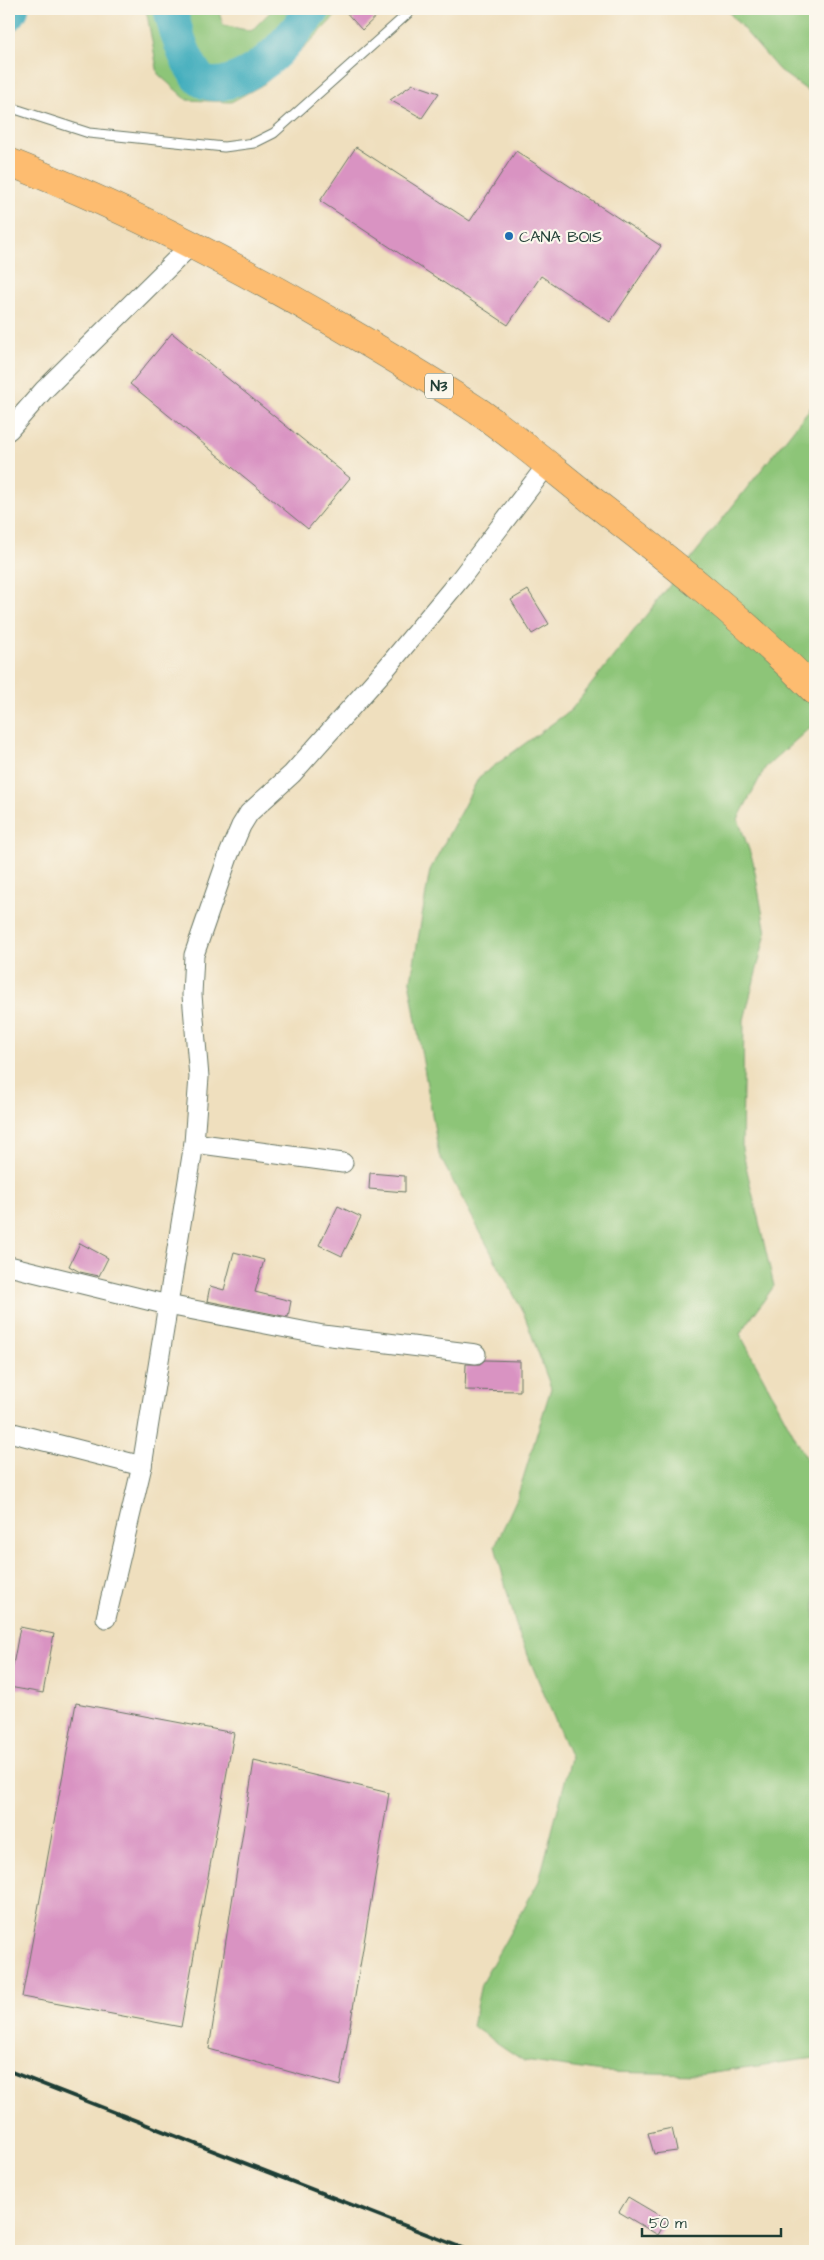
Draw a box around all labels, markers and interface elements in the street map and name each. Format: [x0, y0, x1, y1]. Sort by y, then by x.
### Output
place label: CANA BOIS [519, 226, 602, 248]
marker: CANA BOIS [503, 230, 515, 242]
road number: N3 [425, 374, 453, 398]
scale bar [642, 2205, 780, 2237]
text: 50 m [649, 2213, 687, 2234]

